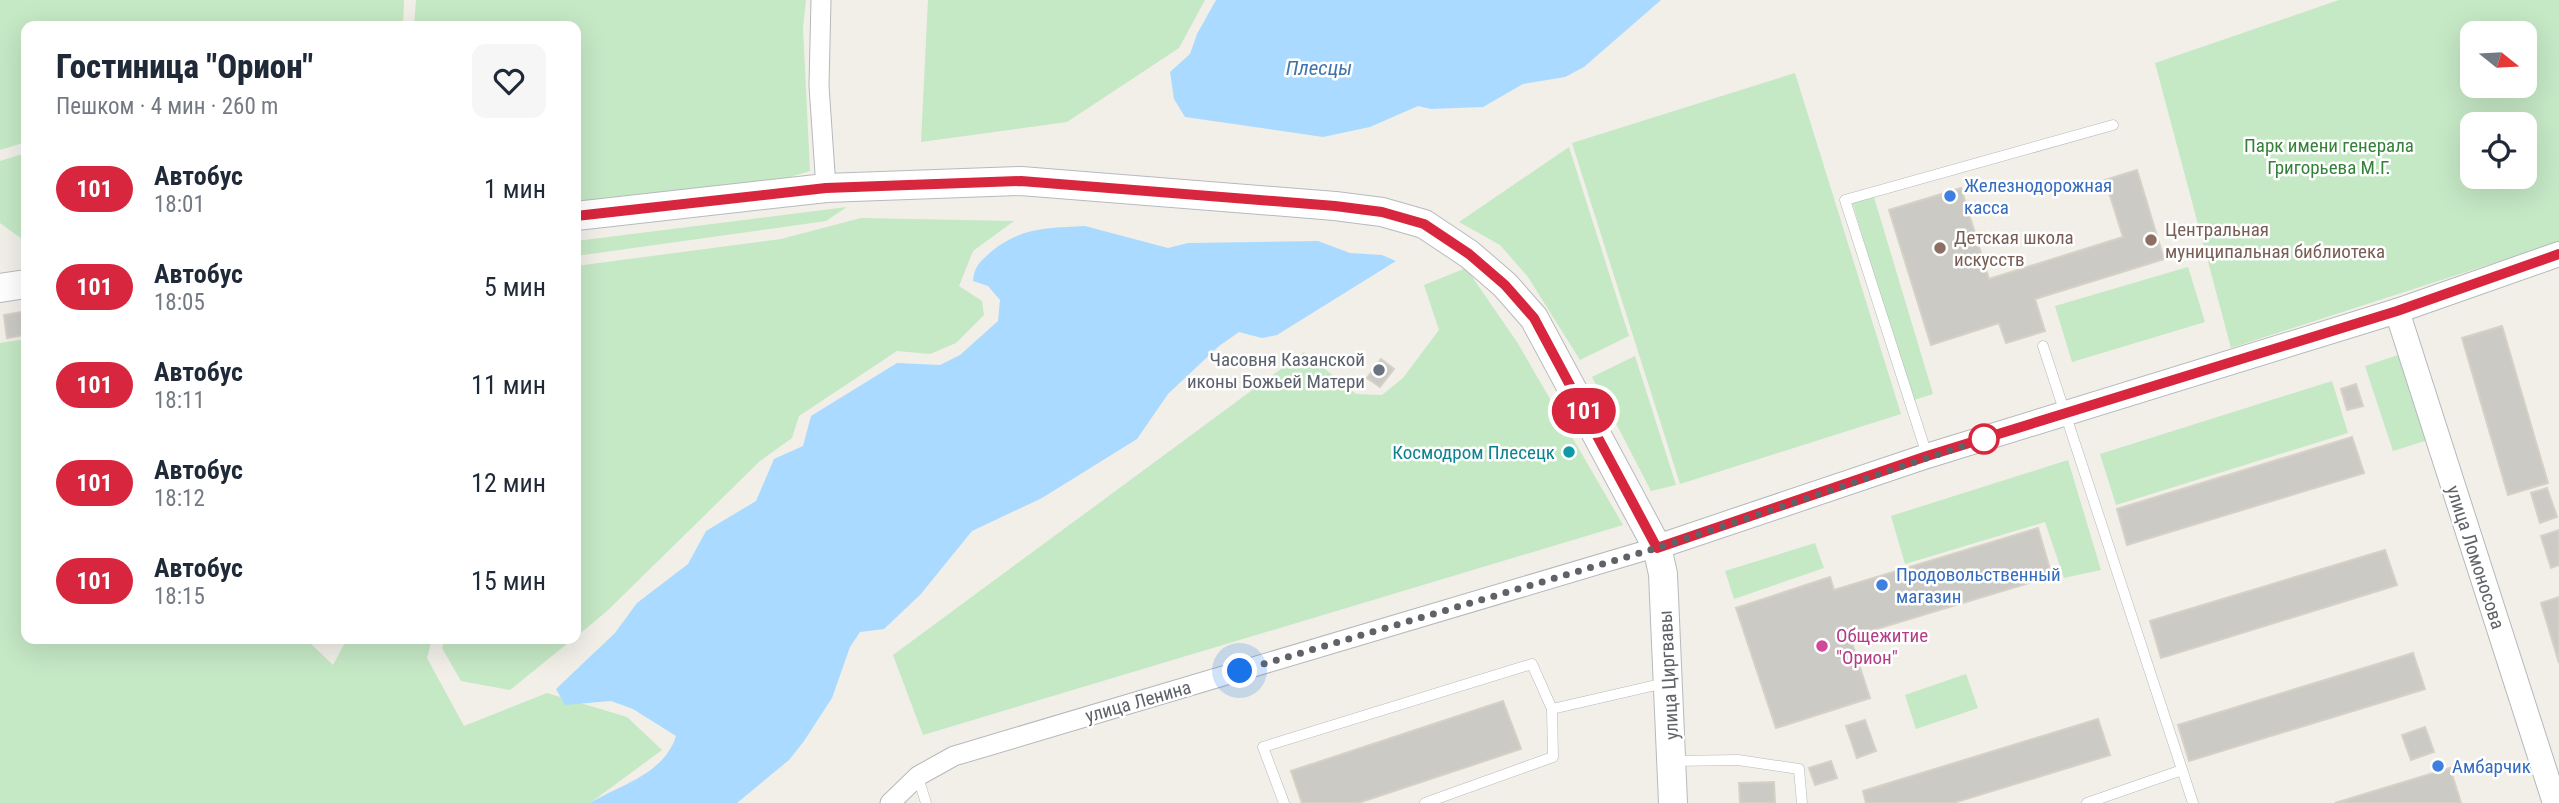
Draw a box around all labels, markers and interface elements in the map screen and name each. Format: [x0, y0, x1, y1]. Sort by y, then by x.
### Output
north arrow [2460, 21, 2538, 98]
map controls [2460, 21, 2537, 189]
button: heart [472, 44, 546, 118]
text: Гостиница "Орион" [56, 47, 313, 86]
water label: Плесцы [1286, 56, 1352, 80]
text: Пешком · 4 мин · 260 m [56, 93, 278, 120]
button: locate [2460, 112, 2537, 189]
park label: Парк имени генерала Григорьева М.Г. [2244, 134, 2414, 179]
text: Автобус [154, 161, 243, 191]
text: 1 мин [484, 174, 546, 204]
place label: Железнодорожная касса [1964, 174, 2112, 219]
text: 101 [76, 175, 113, 203]
marker: Железнодорожная касса [1942, 188, 1958, 204]
text: 18:01 [154, 191, 205, 218]
place label: Центральная муниципальная библиотека [2165, 218, 2385, 263]
place label: Детская школа искусств [1954, 226, 2074, 271]
marker: Центральная муниципальная библиотека [2143, 232, 2159, 248]
marker: Детская школа искусств [1932, 240, 1948, 256]
text: Автобус [154, 259, 243, 289]
text: 5 мин [484, 272, 546, 302]
text: 101 [76, 273, 113, 301]
text: 18:05 [154, 289, 205, 316]
place label: Часовня Казанской иконы Божьей Матери [1187, 348, 1365, 393]
text: Автобус [154, 357, 243, 387]
marker: Часовня Казанской иконы Божьей Матери [1371, 362, 1387, 378]
text: 11 мин [471, 370, 546, 400]
text: 101 [76, 371, 113, 399]
text: 18:11 [154, 387, 205, 414]
line badge: 101 [1544, 388, 1624, 434]
text: 101 [1566, 397, 1602, 425]
unlabelled marker [1969, 424, 1999, 454]
place label: Космодром Плесецк [1392, 441, 1555, 464]
marker: Космодром Плесецк [1561, 444, 1577, 460]
text: Автобус [154, 455, 243, 485]
text: 12 мин [471, 468, 546, 498]
text: 101 [76, 469, 113, 497]
street label: улица Ломоносова [2441, 482, 2510, 632]
text: 18:12 [154, 485, 205, 512]
text: Автобус [154, 553, 243, 583]
place label: Продовольственный магазин [1896, 563, 2061, 608]
text: 15 мин [471, 566, 546, 596]
text: 101 [76, 567, 113, 595]
marker: Продовольственный магазин [1874, 577, 1890, 593]
text: 18:15 [154, 583, 205, 610]
street label: улица Циргвавы [1654, 610, 1683, 740]
place label: Общежитие "Орион" [1836, 624, 1928, 669]
marker: Общежитие "Орион" [1814, 638, 1830, 654]
your location [1222, 653, 1257, 688]
street label: улица Ленина [1083, 675, 1194, 728]
place label: Амбарчик [2452, 755, 2531, 778]
marker: Амбарчик [2430, 758, 2446, 774]

